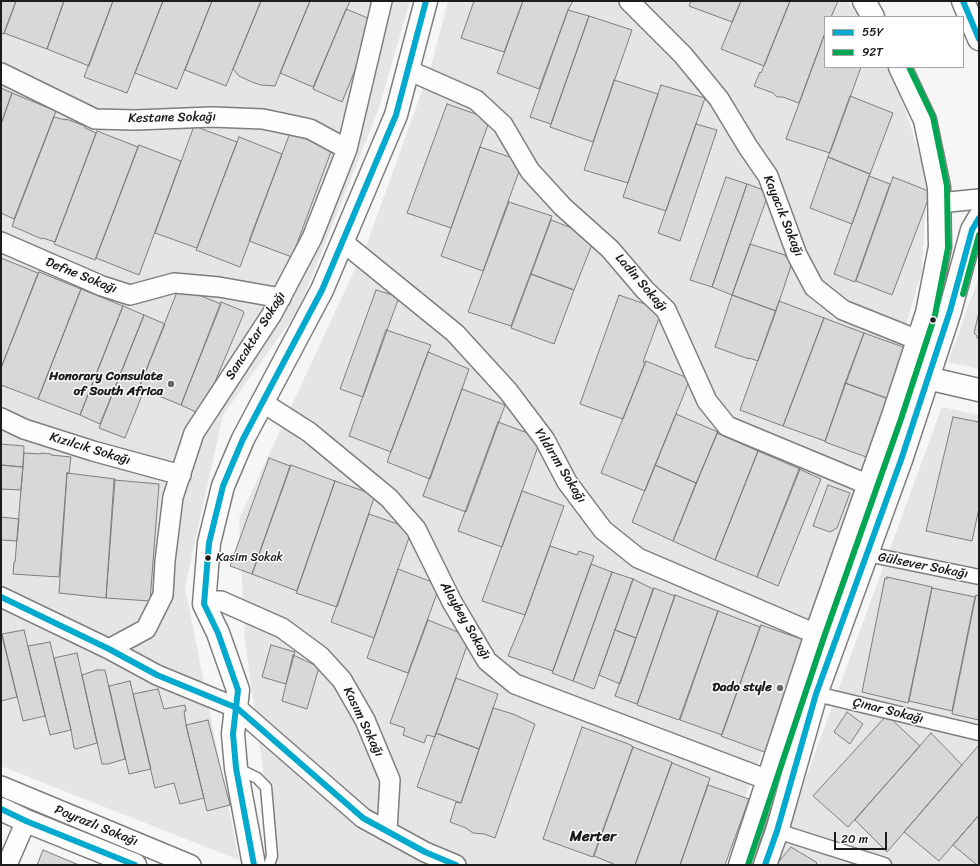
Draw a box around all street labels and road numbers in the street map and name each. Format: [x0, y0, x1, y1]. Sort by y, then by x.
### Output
street label: Kestane Sokağı [128, 109, 216, 127]
street label: Kayacık Sokağı [760, 173, 806, 259]
street label: Ladin Sokağı [612, 251, 670, 315]
street label: Defne Sokağı [43, 255, 119, 297]
street label: Sancaktar Sokağı [223, 289, 289, 383]
street label: Yıldırım Sokağı [531, 426, 589, 506]
street label: Kızılcık Sokağı [48, 429, 132, 469]
street label: Gülsever Sokağı [877, 550, 969, 582]
street label: Alaybey Sokağı [436, 579, 494, 663]
street label: Kasım Sokağı [339, 685, 387, 759]
street label: Çınar Sokağı [851, 695, 925, 727]
street label: Poyrazlı Sokağı [52, 802, 140, 850]

